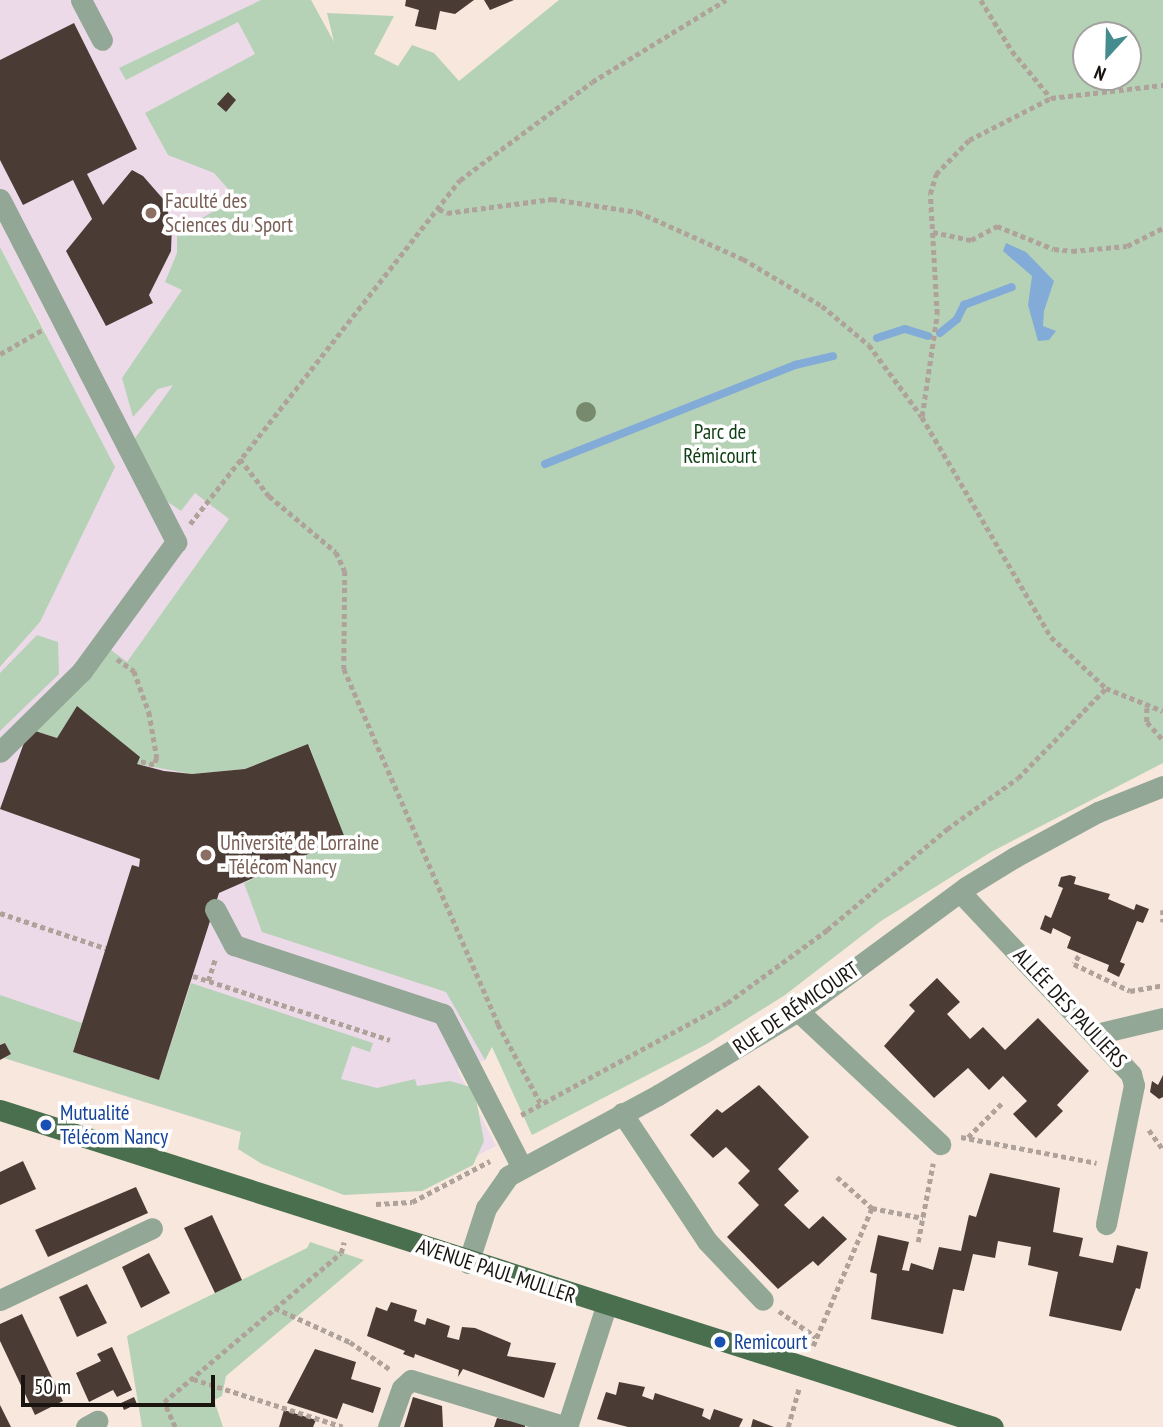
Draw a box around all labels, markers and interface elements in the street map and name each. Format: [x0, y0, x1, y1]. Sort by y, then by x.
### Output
north arrow [1072, 21, 1142, 91]
text: N [1091, 61, 1109, 87]
place label: Faculté des Sciences du Sport [165, 188, 293, 238]
marker: Faculté des Sciences du Sport [143, 205, 159, 221]
park label: Parc de Rémicourt [683, 419, 757, 469]
place label: Université de Lorraine - Télécom Nancy [220, 830, 379, 880]
marker: Université de Lorraine - Télécom Nancy [198, 847, 214, 863]
street label: ALLÉE DES PAULIERS [1008, 943, 1132, 1073]
street label: RUE DE RÉMICOURT [728, 957, 864, 1059]
place label: Mutualité Télécom Nancy [60, 1100, 168, 1150]
marker: Mutualité Télécom Nancy [38, 1117, 54, 1133]
street label: AVENUE PAUL MULLER [413, 1233, 579, 1309]
place label: Remicourt [734, 1329, 807, 1355]
marker: Remicourt [712, 1334, 728, 1350]
scale bar [24, 1360, 219, 1404]
text: 50 m [34, 1373, 71, 1400]

